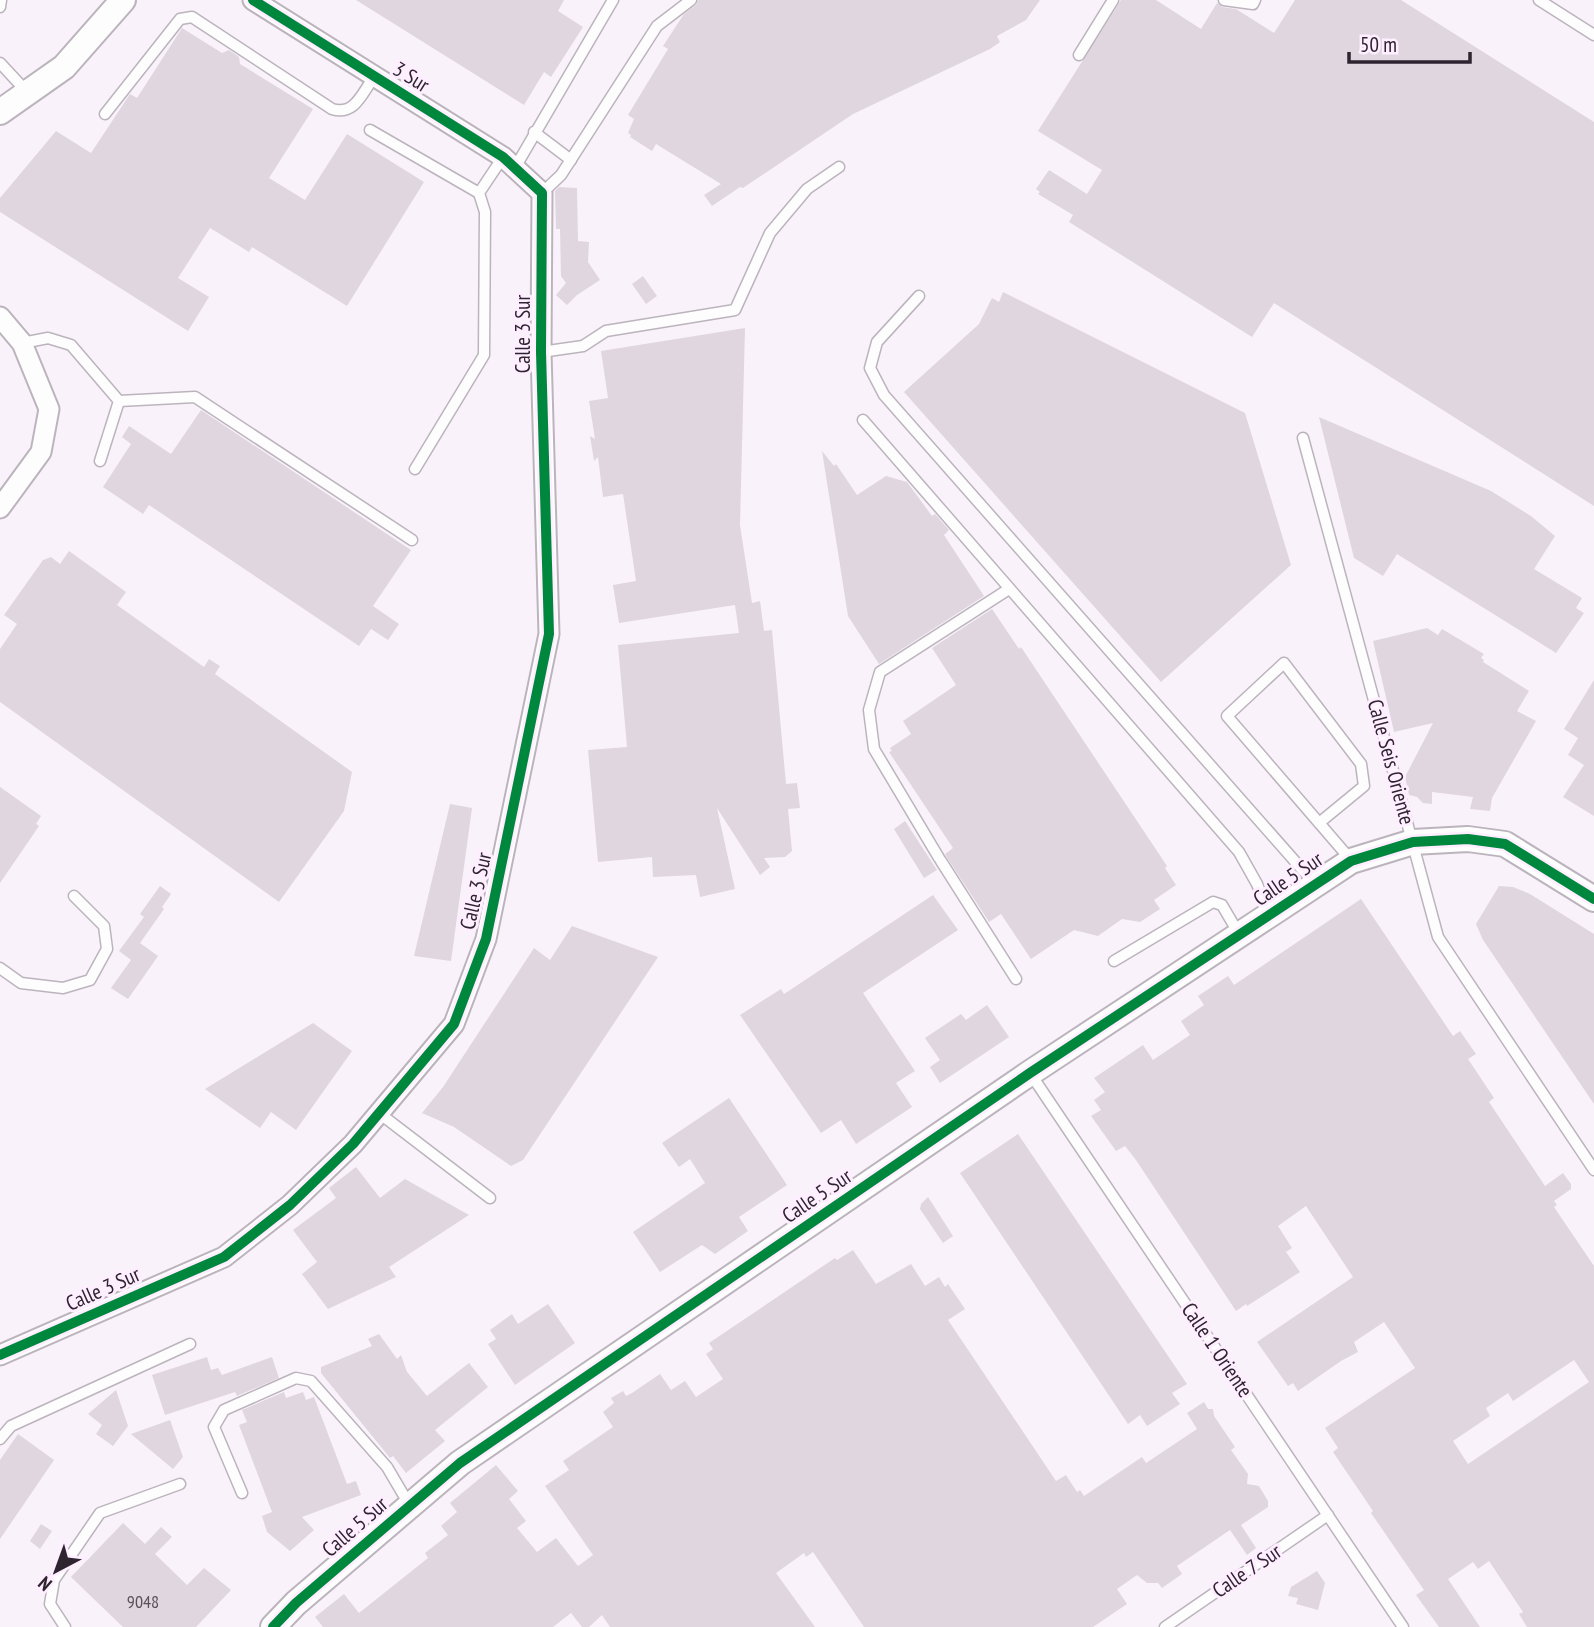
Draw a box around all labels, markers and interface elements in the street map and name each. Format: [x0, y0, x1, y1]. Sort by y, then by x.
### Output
scale bar [1349, 21, 1470, 65]
text: 50 m [1360, 31, 1397, 58]
street label: 3 Sur [388, 55, 435, 98]
street label: Calle 3 Sur [509, 295, 536, 373]
street label: Calle Seis Oriente [1362, 696, 1421, 827]
street label: Calle 5 Sur [1248, 845, 1328, 912]
street label: Calle 3 Sur [454, 849, 498, 932]
street label: Calle 5 Sur [777, 1162, 857, 1229]
street label: Calle 3 Sur [61, 1260, 144, 1317]
street label: Calle 1 Oriente [1176, 1297, 1259, 1402]
street label: Calle 5 Sur [316, 1491, 393, 1563]
north arrow [21, 1536, 91, 1606]
street label: Calle 7 Sur [1207, 1538, 1287, 1603]
text: N [33, 1571, 57, 1596]
house number: 9048 [127, 1590, 159, 1613]

